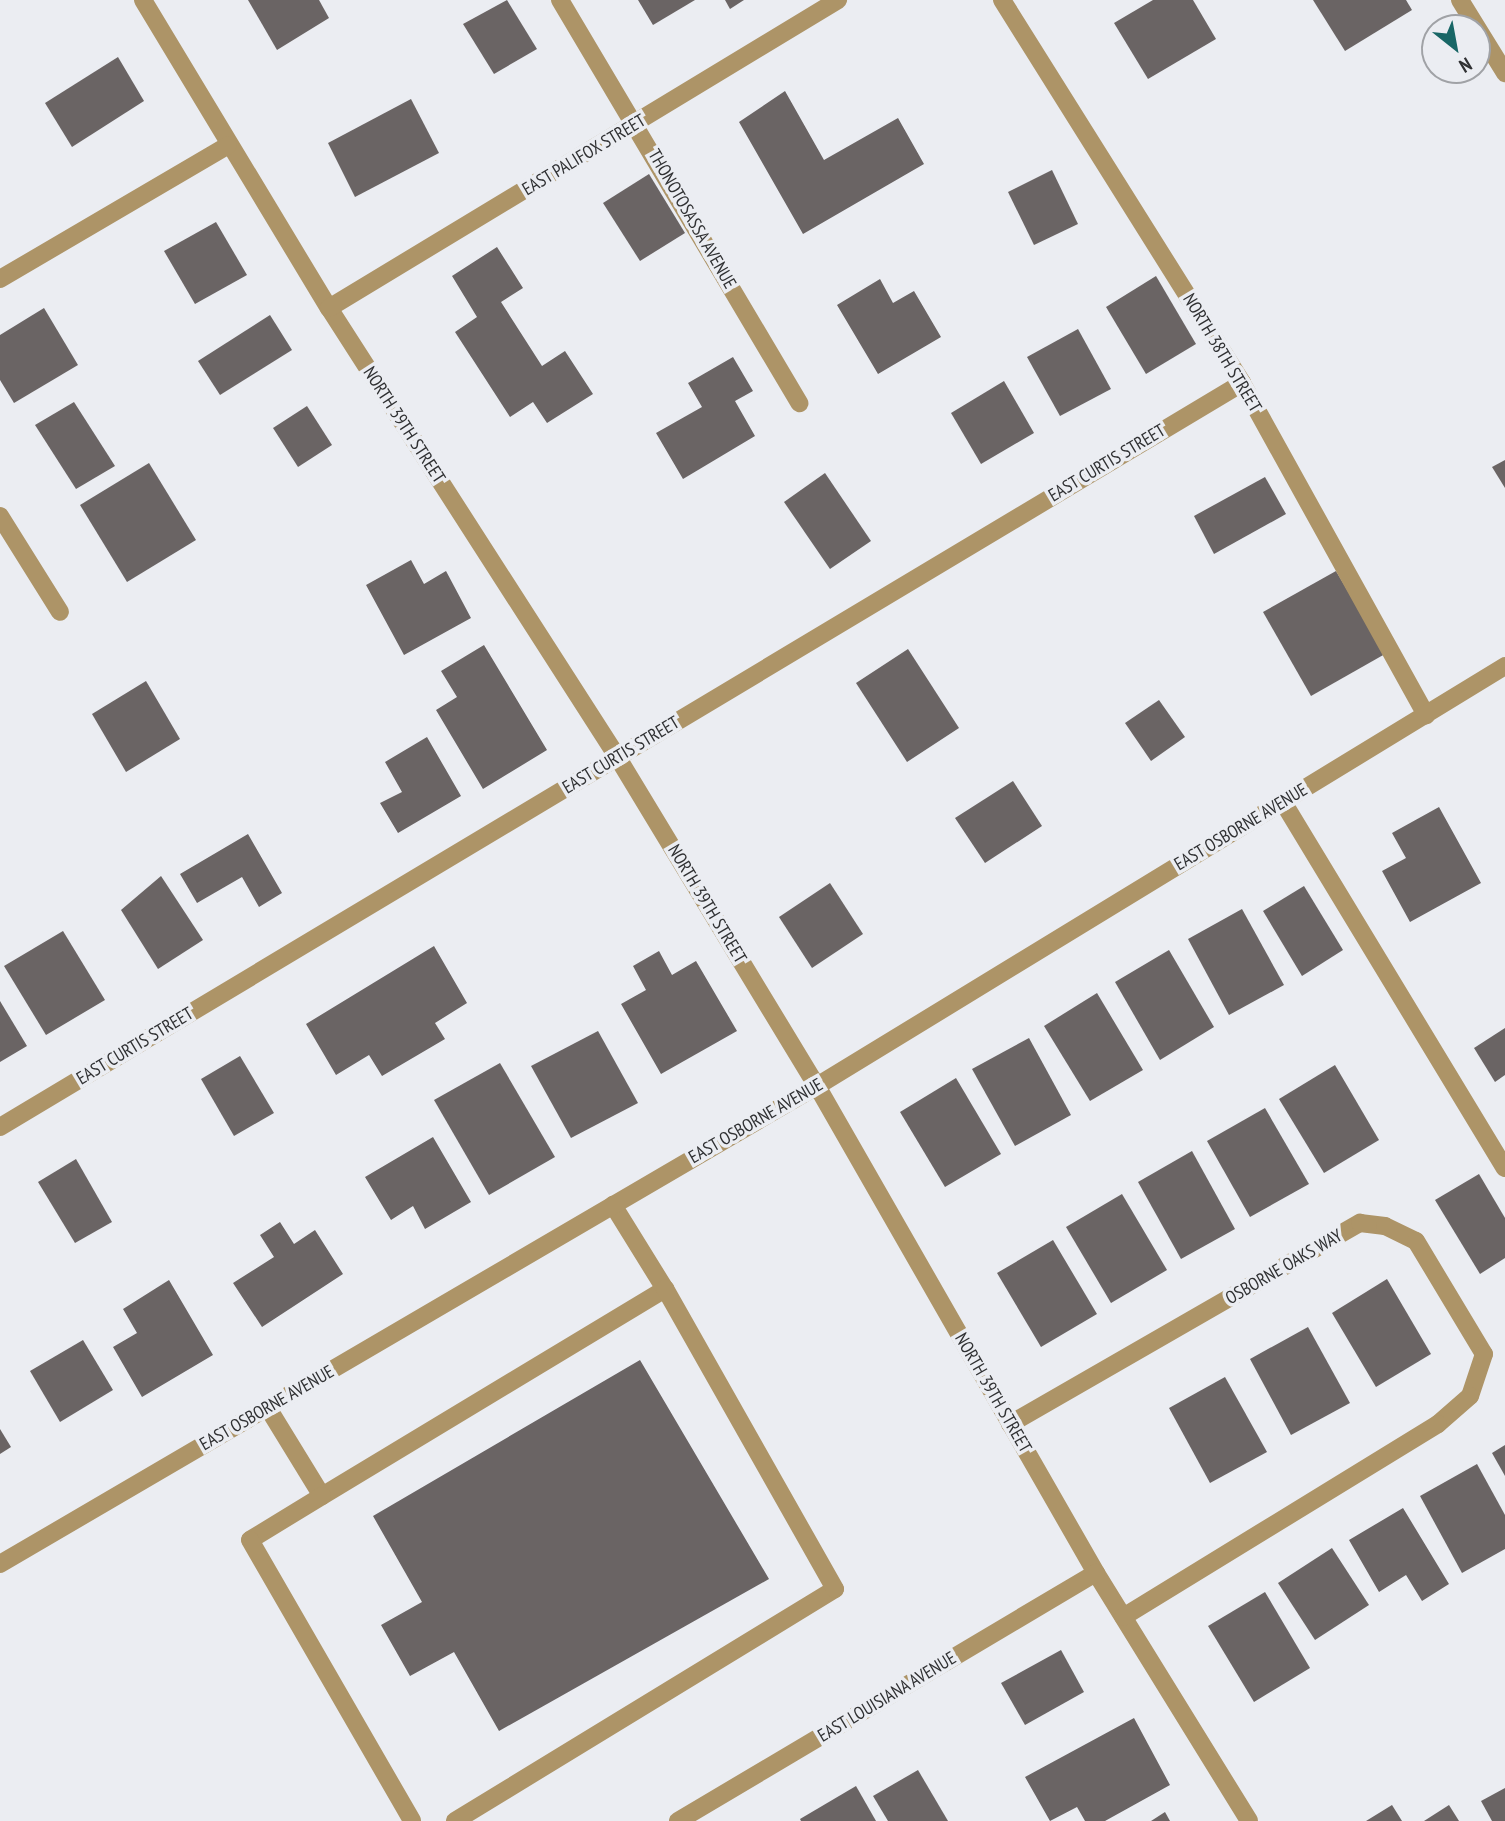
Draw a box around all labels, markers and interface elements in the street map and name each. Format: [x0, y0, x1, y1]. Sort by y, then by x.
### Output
north arrow [1421, 14, 1491, 84]
text: N [1455, 52, 1476, 78]
street label: EAST PALIFOX STREET [518, 109, 650, 201]
street label: THONOTOSASSA AVENUE [643, 145, 741, 293]
street label: NORTH 38TH STREET [1178, 290, 1266, 416]
street label: NORTH 39TH STREET [358, 363, 450, 487]
street label: EAST CURTIS STREET [1044, 420, 1170, 506]
street label: EAST CURTIS STREET [558, 712, 684, 798]
street label: EAST OSBORNE AVENUE [1170, 779, 1312, 875]
street label: NORTH 39TH STREET [663, 841, 751, 967]
street label: EAST CURTIS STREET [72, 1003, 198, 1089]
street label: EAST OSBORNE AVENUE [685, 1074, 827, 1168]
street label: OSBORNE OAKS WAY [1222, 1225, 1346, 1309]
street label: NORTH 39TH STREET [950, 1329, 1036, 1457]
street label: EAST OSBORNE AVENUE [196, 1361, 338, 1455]
street label: EAST LOUISIANA AVENUE [813, 1647, 961, 1747]

